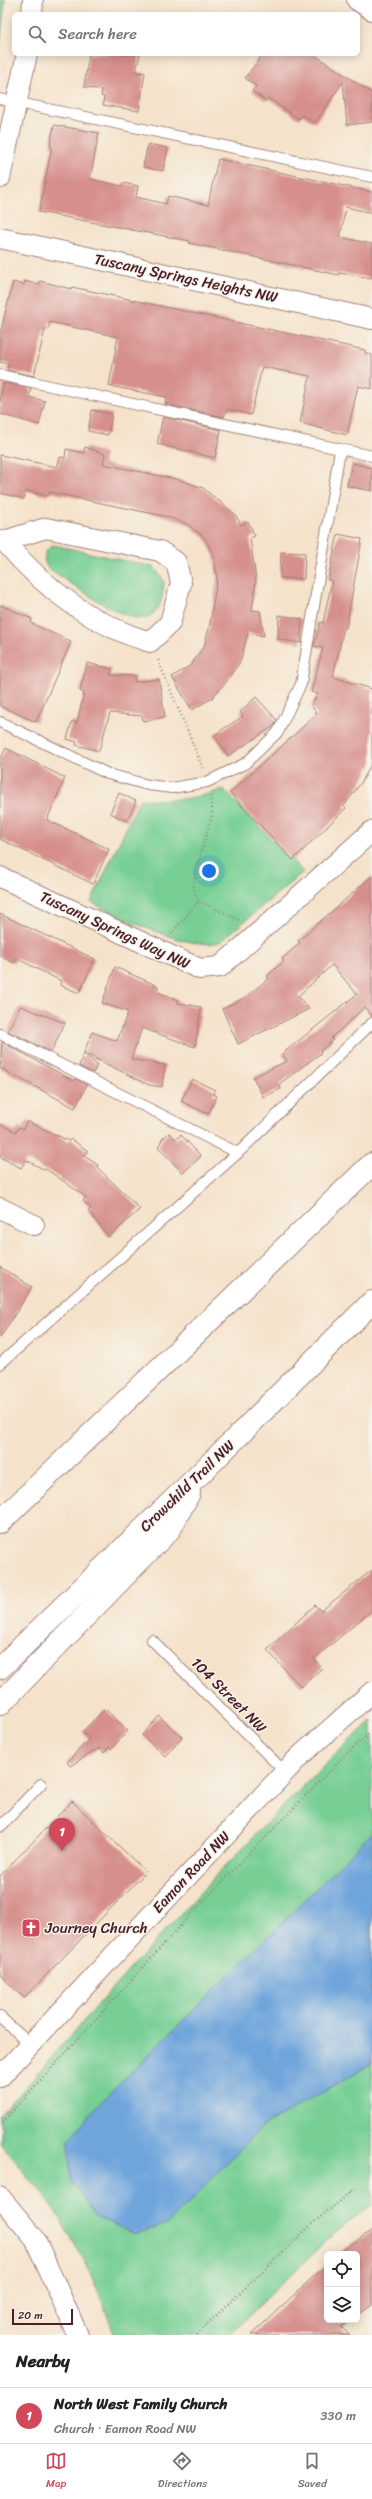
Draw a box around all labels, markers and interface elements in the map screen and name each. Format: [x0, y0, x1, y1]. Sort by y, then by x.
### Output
search box [12, 12, 360, 56]
text: Search here [58, 21, 137, 47]
icon: search [26, 23, 48, 45]
street label: Tuscany Springs Heights NW [92, 246, 280, 310]
your location [199, 861, 219, 881]
street label: Tuscany Springs Way NW [35, 884, 195, 976]
street label: Crowchild Trail NW [133, 1433, 241, 1539]
street label: 104 Street NW [185, 1651, 273, 1739]
pin: 1 [49, 1818, 75, 1851]
street label: Eamon Road NW [146, 1825, 236, 1919]
place label: Journey Church [44, 1915, 148, 1941]
church icon: Journey Church [20, 1917, 42, 1939]
map controls [324, 2251, 360, 2323]
button: locate [324, 2251, 360, 2287]
button: layers [324, 2287, 360, 2323]
text: 20 m [18, 2306, 43, 2325]
scale bar [12, 2307, 73, 2326]
text: Nearby [16, 2346, 70, 2376]
text: North West Family Church [54, 2391, 227, 2417]
text: 1 [26, 2404, 32, 2427]
text: 330 m [320, 2404, 356, 2427]
text: Church · Eamon Road NW [54, 2417, 196, 2440]
tab: Map [45, 2450, 67, 2493]
tab: Directions [158, 2450, 207, 2493]
tab: Saved [298, 2450, 327, 2493]

